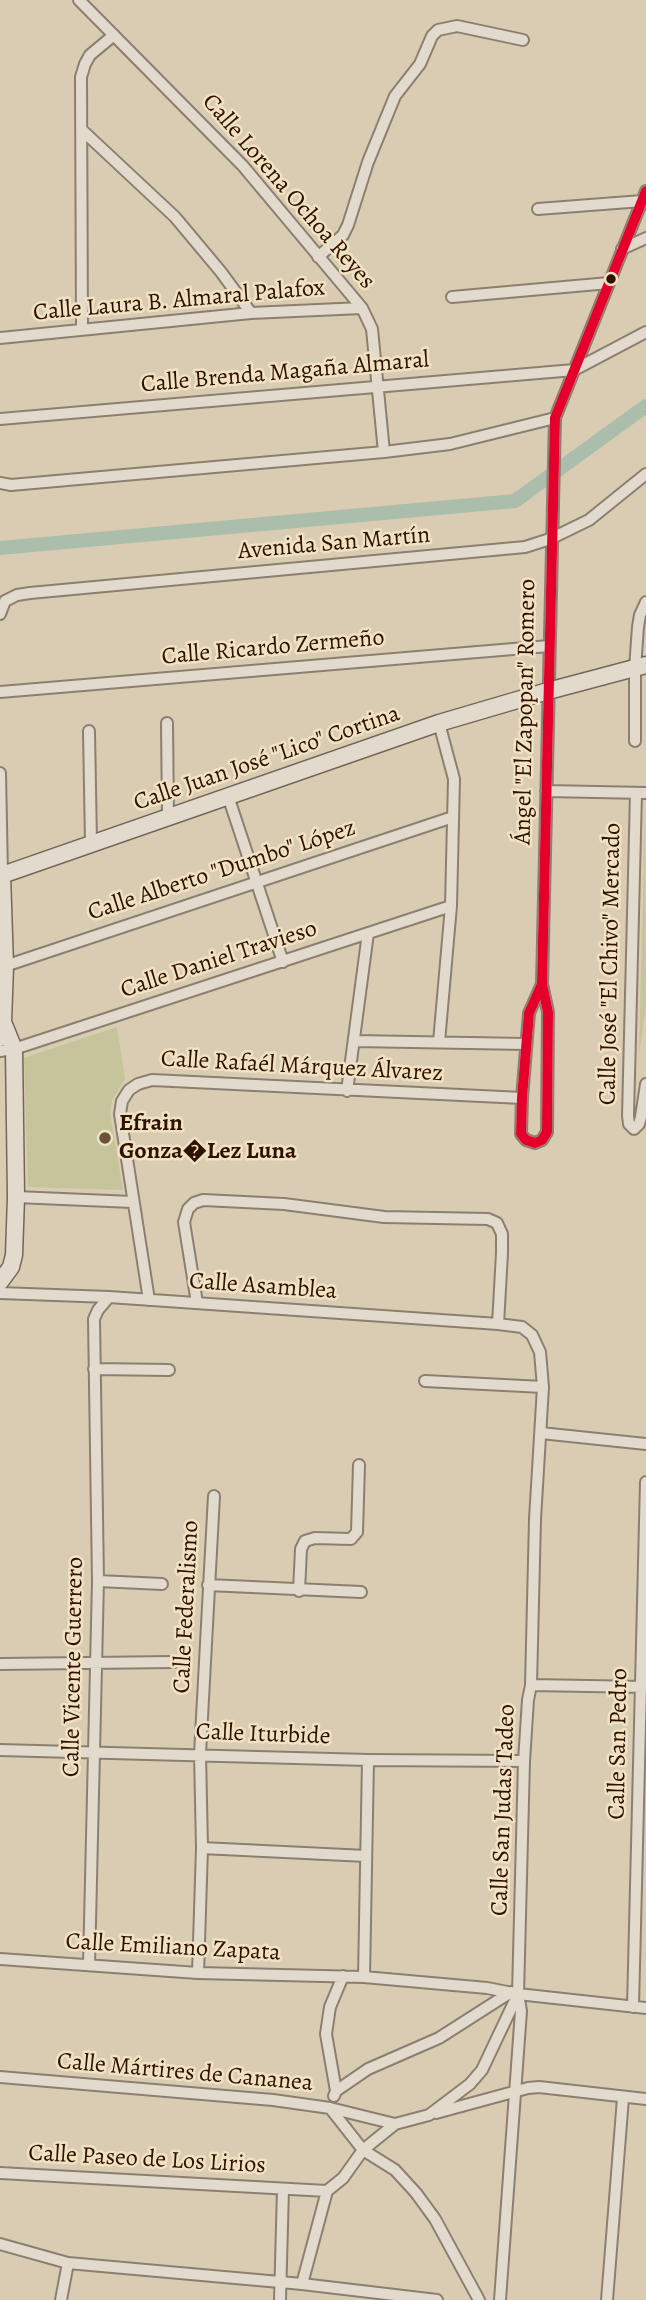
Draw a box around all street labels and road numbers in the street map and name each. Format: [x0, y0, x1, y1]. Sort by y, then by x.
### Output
street label: Calle Lorena Ochoa Reyes [195, 89, 381, 295]
street label: Calle Laura B. Almaral Palafox [32, 274, 326, 328]
street label: Calle Brenda Magaña Almaral [140, 346, 430, 400]
street label: Avenida San Martín [237, 521, 431, 567]
street label: Ángel "El Zapopan" Romero [509, 579, 543, 845]
street label: Calle Ricardo Zermeño [160, 624, 386, 672]
street label: Calle Juan José "Lico" Cortina [130, 700, 404, 818]
street label: Calle Alberto "Dumbo" López [85, 814, 359, 928]
street label: Calle José "El Chivo" Mercado [594, 823, 628, 1105]
street label: Calle Daniel Travieso [117, 915, 321, 1005]
street label: Calle Rafaél Márquez Álvarez [160, 1045, 444, 1089]
street label: Calle Asamblea [188, 1267, 338, 1307]
street label: Calle Federalismo [168, 1520, 206, 1694]
street label: Calle Vicente Guerrero [58, 1557, 90, 1777]
street label: Calle San Pedro [603, 1668, 635, 1820]
street label: Calle San Judas Tadeo [486, 1704, 522, 1916]
street label: Calle Iturbide [195, 1718, 331, 1752]
street label: Calle Emiliano Zapata [65, 1928, 281, 1968]
street label: Calle Mártires de Cananea [56, 2047, 314, 2099]
street label: Calle Paseo de Los Lirios [27, 2139, 267, 2181]

